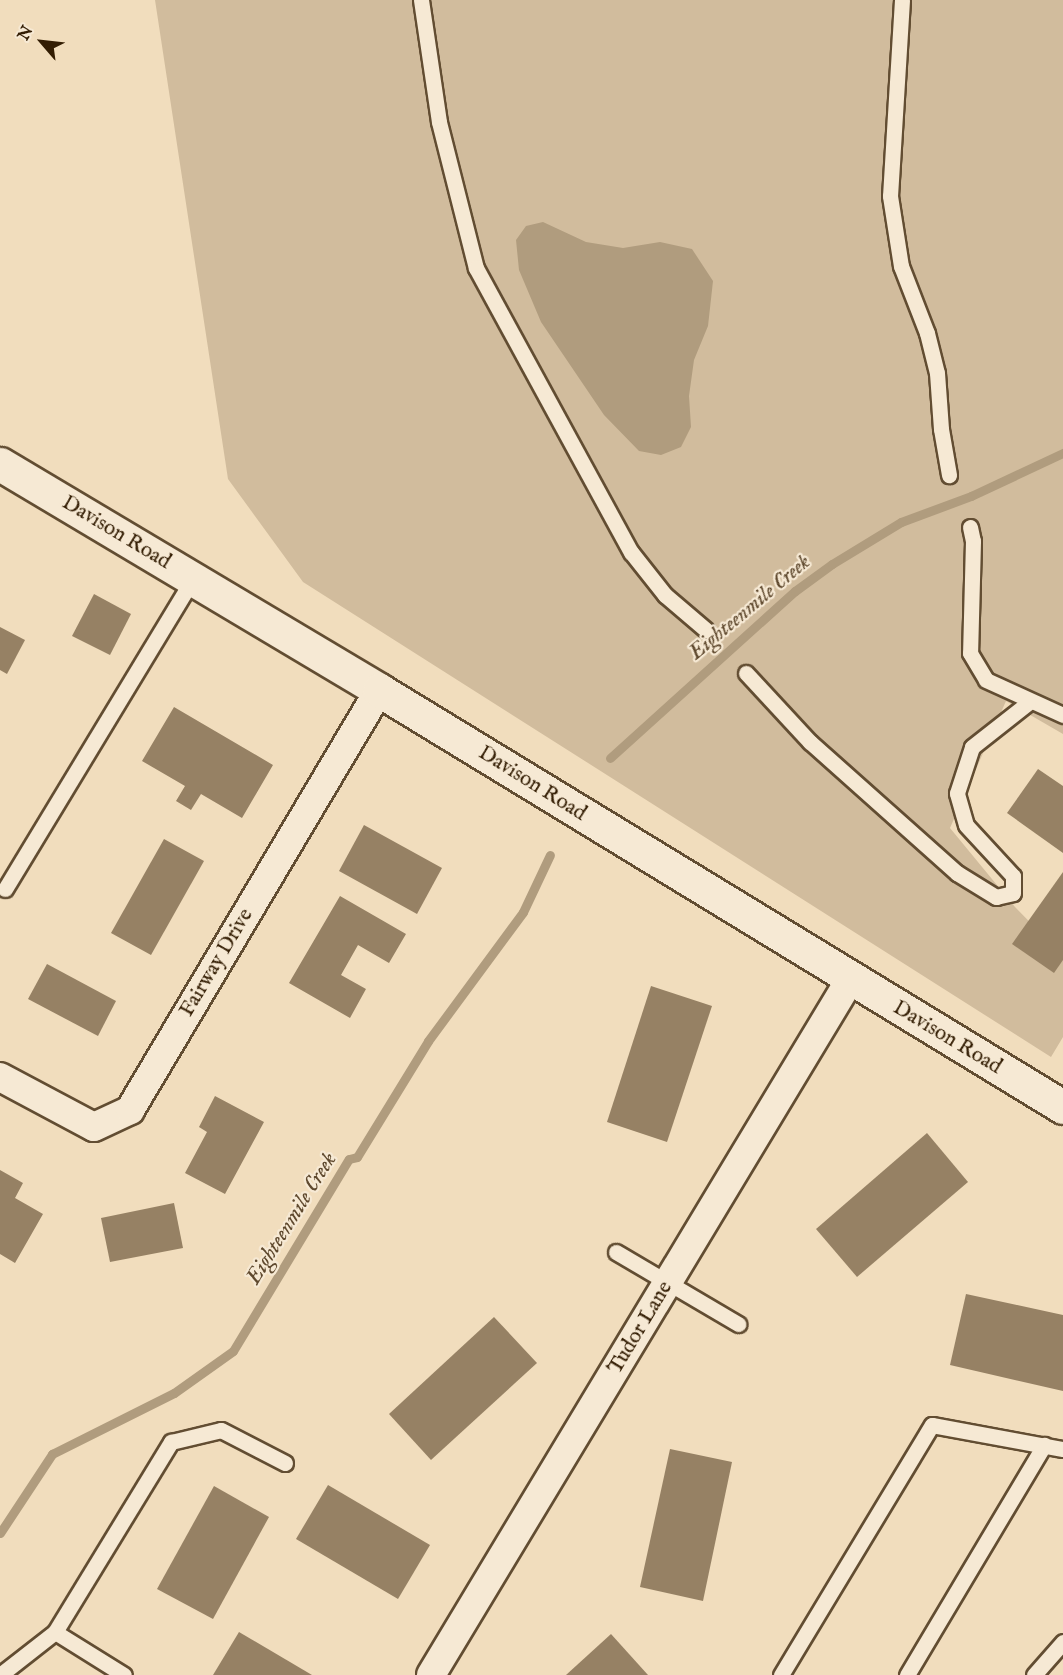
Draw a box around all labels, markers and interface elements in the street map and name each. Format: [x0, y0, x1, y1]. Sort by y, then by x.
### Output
north arrow [12, 12, 72, 72]
text: N [14, 23, 38, 44]
street label: Davison Road [57, 491, 175, 575]
water label: Eighteenmile Creek [684, 549, 816, 667]
street label: Davison Road [473, 741, 591, 827]
street label: Fairway Drive [175, 904, 259, 1022]
street label: Davison Road [888, 996, 1006, 1080]
water label: Eighteenmile Creek [241, 1148, 343, 1290]
street label: Tudor Lane [603, 1277, 679, 1379]

